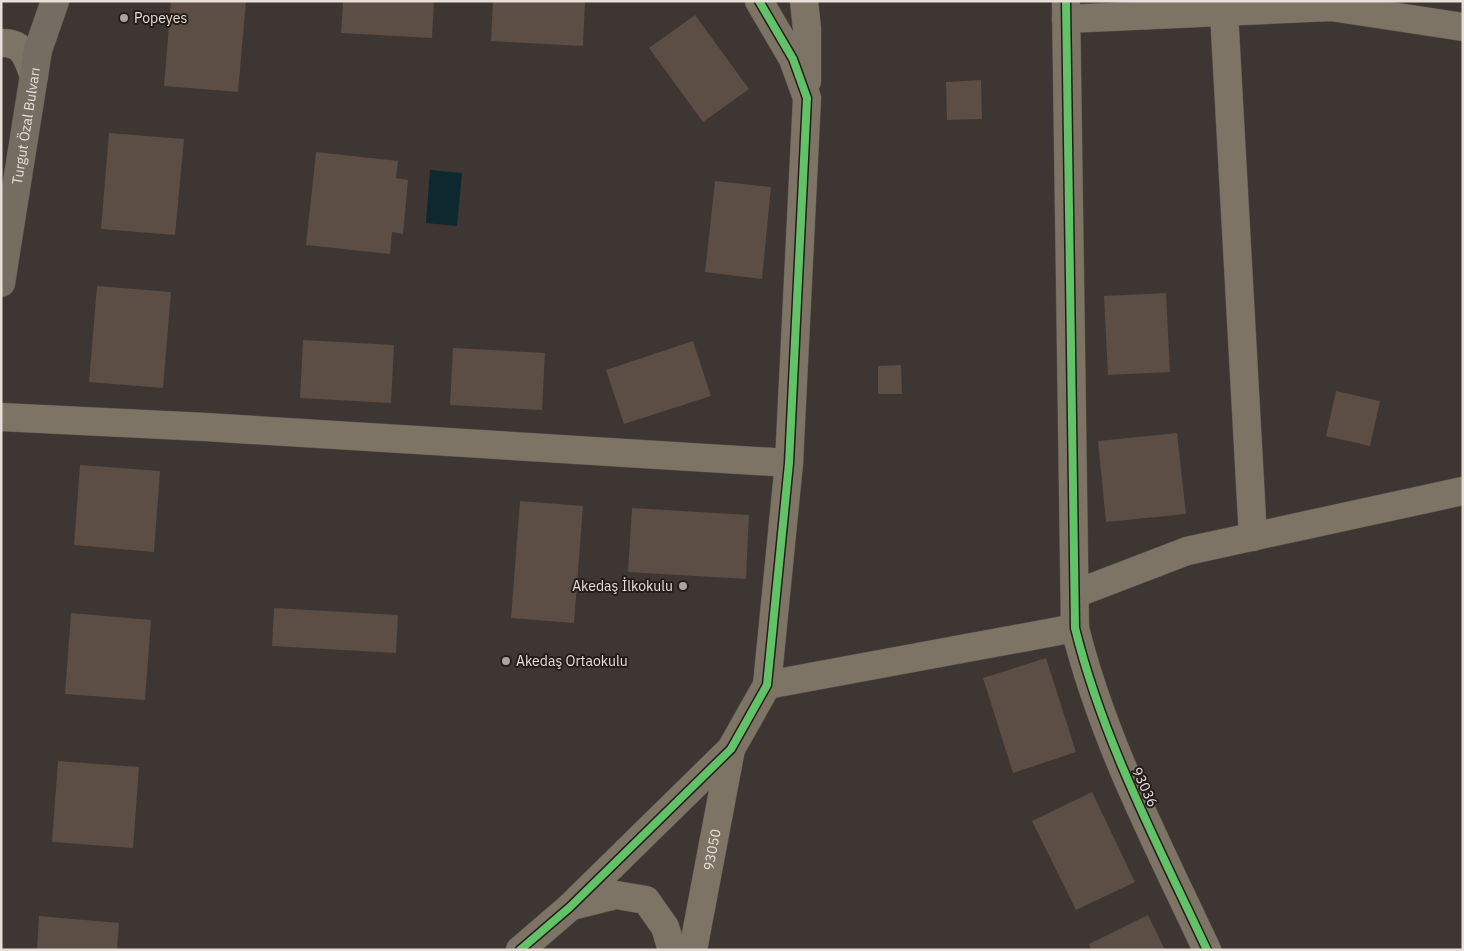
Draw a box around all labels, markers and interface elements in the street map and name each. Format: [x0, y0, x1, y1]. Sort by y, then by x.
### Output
place label: Popeyes [134, 9, 187, 27]
marker: Popeyes [118, 12, 130, 24]
street label: Turgut Özal Bulvarı [8, 66, 44, 186]
place label: Akedaş İlkokulu [572, 577, 673, 595]
marker: Akedaş İlkokulu [677, 580, 689, 592]
place label: Akedaş Ortaokulu [516, 652, 628, 670]
marker: Akedaş Ortaokulu [500, 655, 512, 667]
street label: 93036 [1128, 764, 1162, 810]
street label: 93050 [699, 827, 725, 872]

